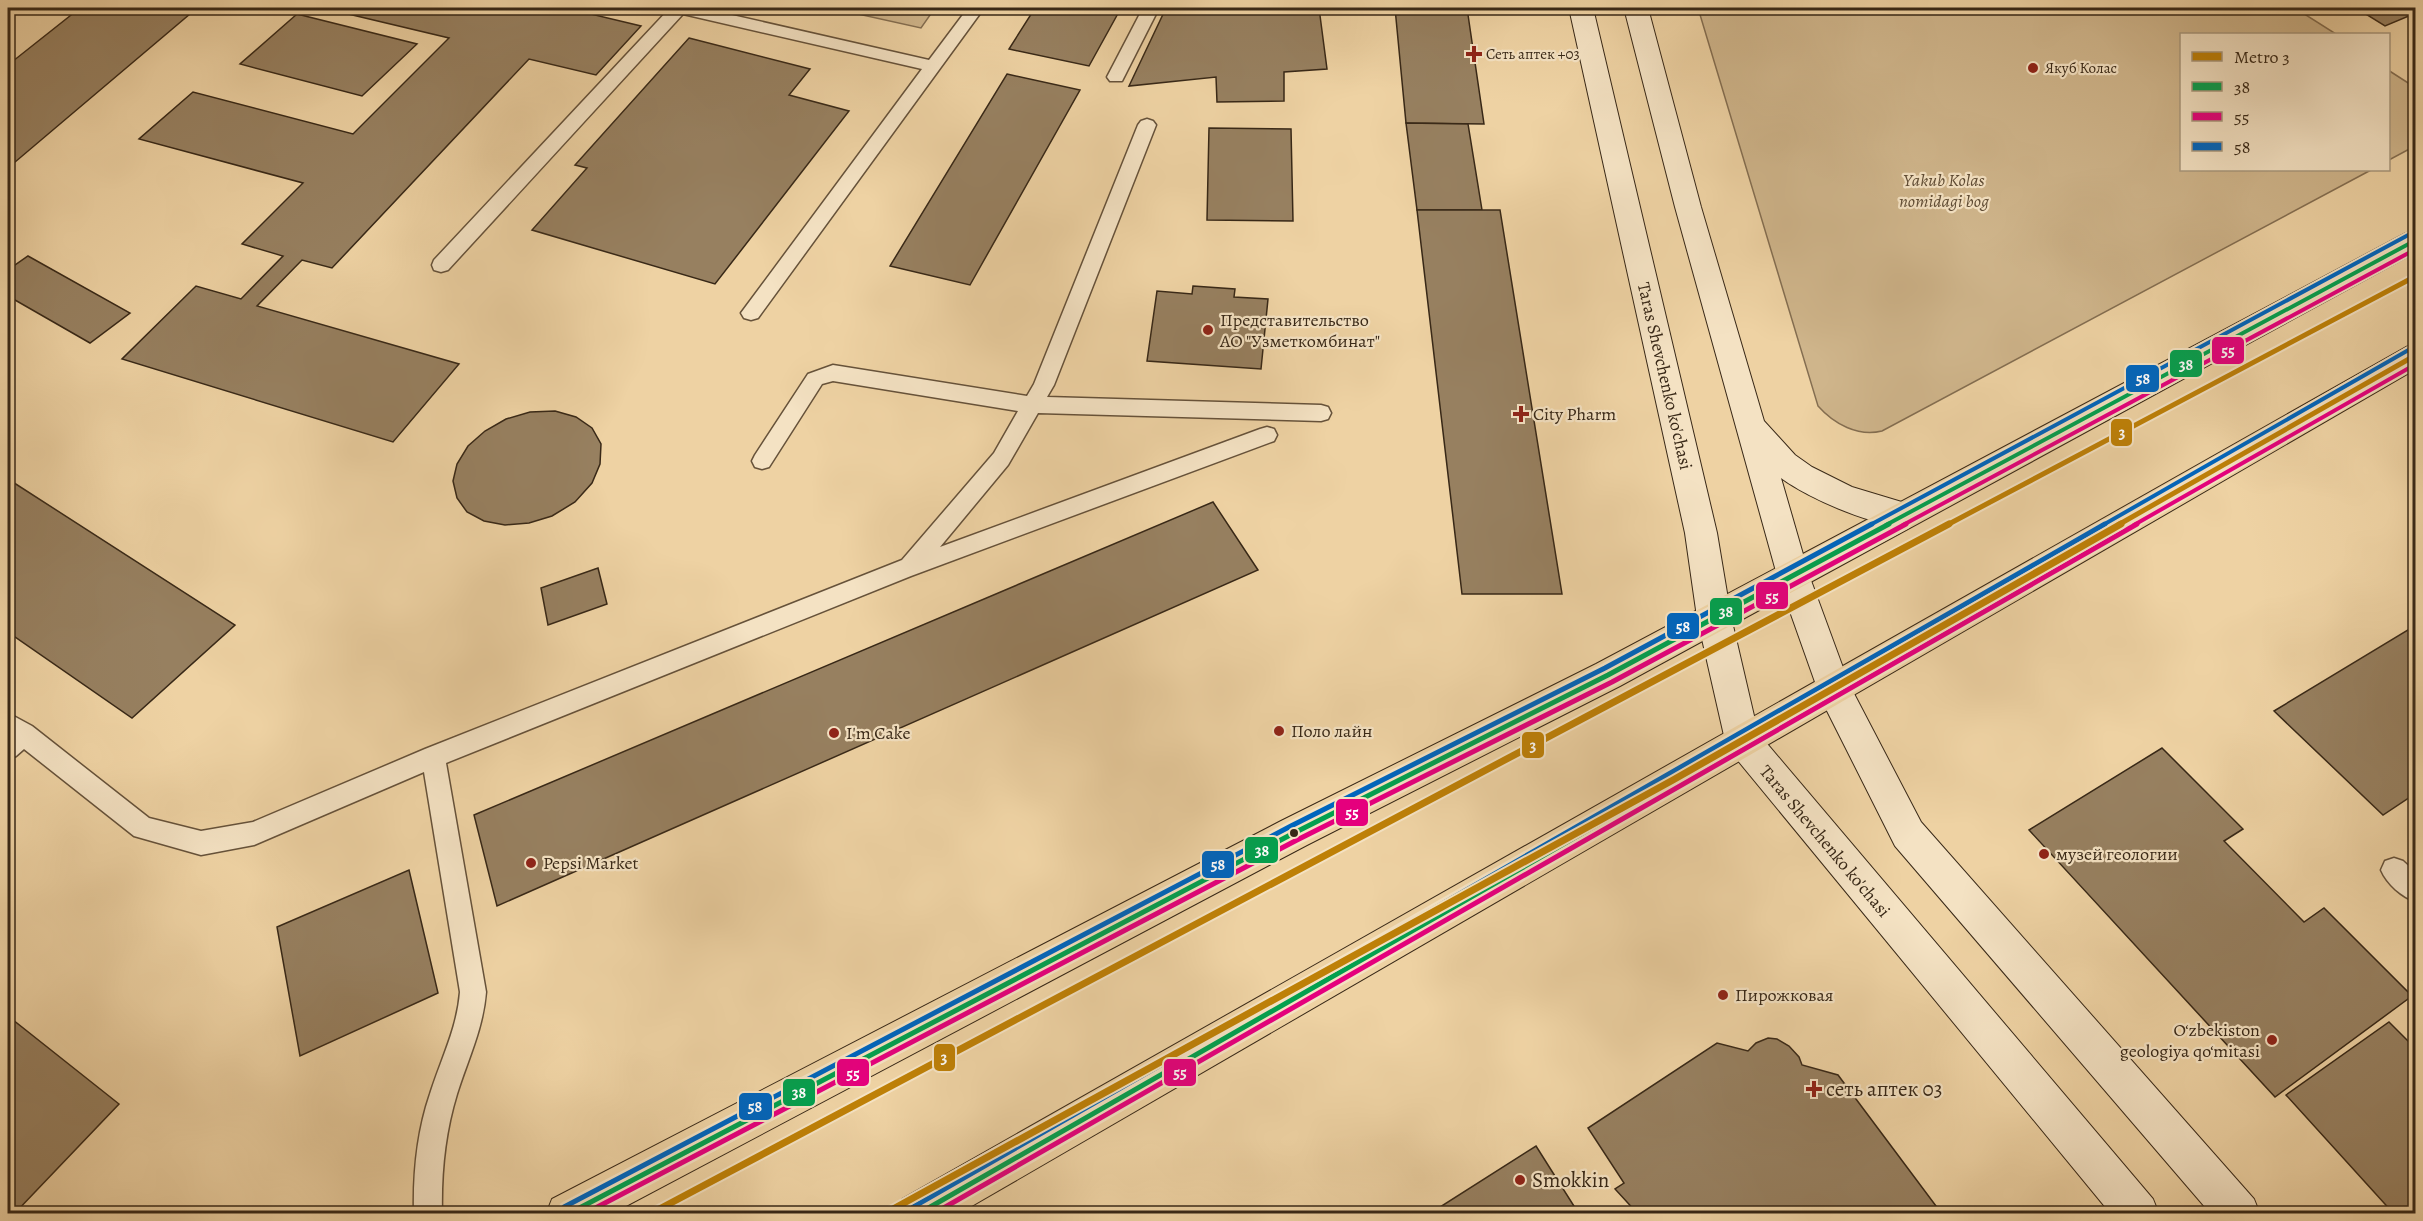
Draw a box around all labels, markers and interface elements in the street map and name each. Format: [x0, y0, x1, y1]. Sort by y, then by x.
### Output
legend [2180, 33, 2390, 171]
place label: Сеть аптек +03 [1486, 44, 1580, 64]
text: Metro 3 [2234, 45, 2290, 69]
marker: Сеть аптек +03 [1467, 47, 1481, 61]
place label: Якуб Колас [2045, 58, 2117, 78]
marker: Якуб Колас [2026, 61, 2040, 75]
text: 38 [2234, 75, 2250, 99]
text: 55 [2234, 105, 2249, 129]
text: 58 [2234, 135, 2250, 159]
park label: Yakub Kolas nomidagi bog [1899, 168, 1989, 213]
street label: Taras Shevchenko ko'chasi [1632, 280, 1698, 472]
place label: Представительство АО "Узметкомбинат" [1219, 308, 1380, 353]
marker: Представительство АО "Узметкомбинат" [1201, 323, 1215, 337]
line badge: 55 [2211, 336, 2245, 365]
text: 55 [2221, 340, 2235, 362]
line badge: 38 [2169, 349, 2203, 378]
text: 38 [2179, 354, 2194, 376]
line badge: 58 [2125, 364, 2160, 393]
text: 58 [2136, 368, 2151, 390]
place label: City Pharm [1533, 402, 1616, 426]
marker: City Pharm [1514, 407, 1528, 421]
line badge: 3 [2110, 418, 2133, 447]
text: 3 [2119, 422, 2126, 444]
line badge: 55 [1755, 581, 1789, 610]
text: 55 [1765, 586, 1779, 608]
line badge: 38 [1709, 597, 1743, 626]
text: 38 [1719, 601, 1734, 623]
line badge: 58 [1666, 612, 1700, 640]
text: 58 [1676, 616, 1691, 638]
place label: Поло лайн [1291, 719, 1372, 743]
place label: I'm Cake [846, 721, 911, 745]
marker: Поло лайн [1272, 724, 1286, 738]
marker: I'm Cake [827, 726, 841, 740]
line badge: 3 [1521, 731, 1545, 759]
text: 3 [1530, 735, 1537, 757]
street label: Taras Shevchenko ko'chasi [1754, 760, 1896, 922]
line badge: 55 [1335, 798, 1369, 827]
text: 55 [1345, 802, 1359, 824]
unlabelled marker [1288, 827, 1300, 839]
line badge: 38 [1244, 836, 1279, 864]
text: 38 [1255, 840, 1270, 862]
place label: музей геологии [2056, 842, 2178, 866]
marker: музей геологии [2037, 847, 2051, 861]
line badge: 58 [1201, 850, 1235, 879]
place label: Pepsi Market [543, 851, 639, 875]
text: 58 [1211, 854, 1226, 876]
marker: Pepsi Market [524, 856, 538, 870]
place label: Пирожковая [1735, 983, 1834, 1007]
marker: Пирожковая [1716, 988, 1730, 1002]
place label: O‘zbekiston geologiya qo‘mitasi [2120, 1018, 2260, 1063]
marker: O‘zbekiston geologiya qo‘mitasi [2265, 1033, 2279, 1047]
line badge: 3 [933, 1043, 956, 1072]
text: 3 [941, 1047, 948, 1069]
line badge: 55 [836, 1058, 870, 1087]
line badge: 55 [1163, 1058, 1197, 1087]
text: 55 [1173, 1062, 1187, 1084]
text: 55 [846, 1063, 860, 1085]
place label: сеть аптек 03 [1826, 1075, 1943, 1103]
line badge: 38 [782, 1078, 816, 1107]
text: 38 [792, 1082, 807, 1104]
marker: сеть аптек 03 [1807, 1082, 1821, 1096]
line badge: 58 [738, 1092, 773, 1121]
text: 58 [748, 1096, 763, 1118]
place label: Smokkin [1532, 1166, 1609, 1194]
marker: Smokkin [1513, 1173, 1527, 1187]

